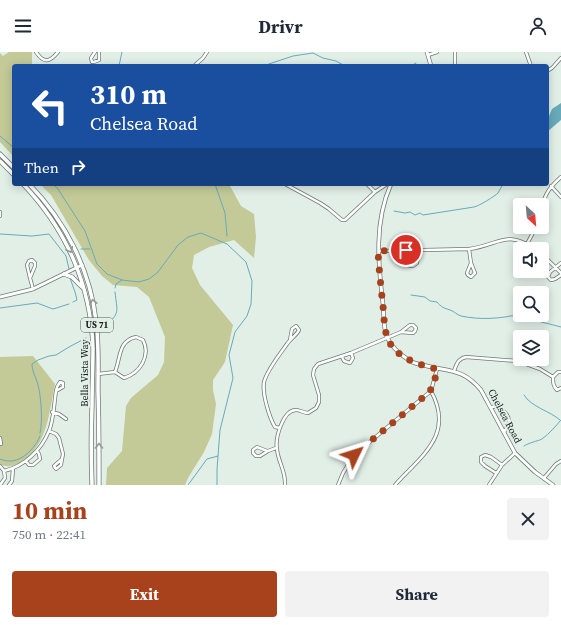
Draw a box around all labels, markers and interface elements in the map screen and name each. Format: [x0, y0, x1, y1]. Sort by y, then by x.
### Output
text: Drivr [258, 14, 303, 39]
icon: menu [12, 15, 34, 37]
icon: person [527, 15, 549, 37]
text: 310 m [90, 75, 167, 113]
icon: left [24, 80, 76, 132]
text: Chelsea Road [90, 111, 198, 136]
icon: right [67, 156, 89, 178]
text: Then [24, 157, 59, 178]
north arrow [513, 198, 549, 234]
map controls [513, 198, 549, 366]
pin [389, 233, 423, 267]
icon: arrive [395, 239, 417, 261]
button: sound [513, 242, 549, 278]
one-way arrow [65, 246, 73, 253]
button: search [513, 286, 549, 322]
one-way arrow [89, 299, 98, 306]
road number: US 71 [81, 318, 113, 332]
button: layers [513, 330, 549, 366]
street label: Bella Vista Way [78, 338, 91, 407]
street label: Chelsea Road [485, 387, 525, 446]
position arrow [333, 434, 375, 476]
one-way arrow [95, 443, 103, 449]
text: 10 min [12, 494, 87, 527]
button: close [507, 498, 549, 540]
text: 750 m · 22:41 [12, 526, 86, 543]
button: Exit [12, 571, 277, 617]
button: Share [285, 571, 549, 617]

